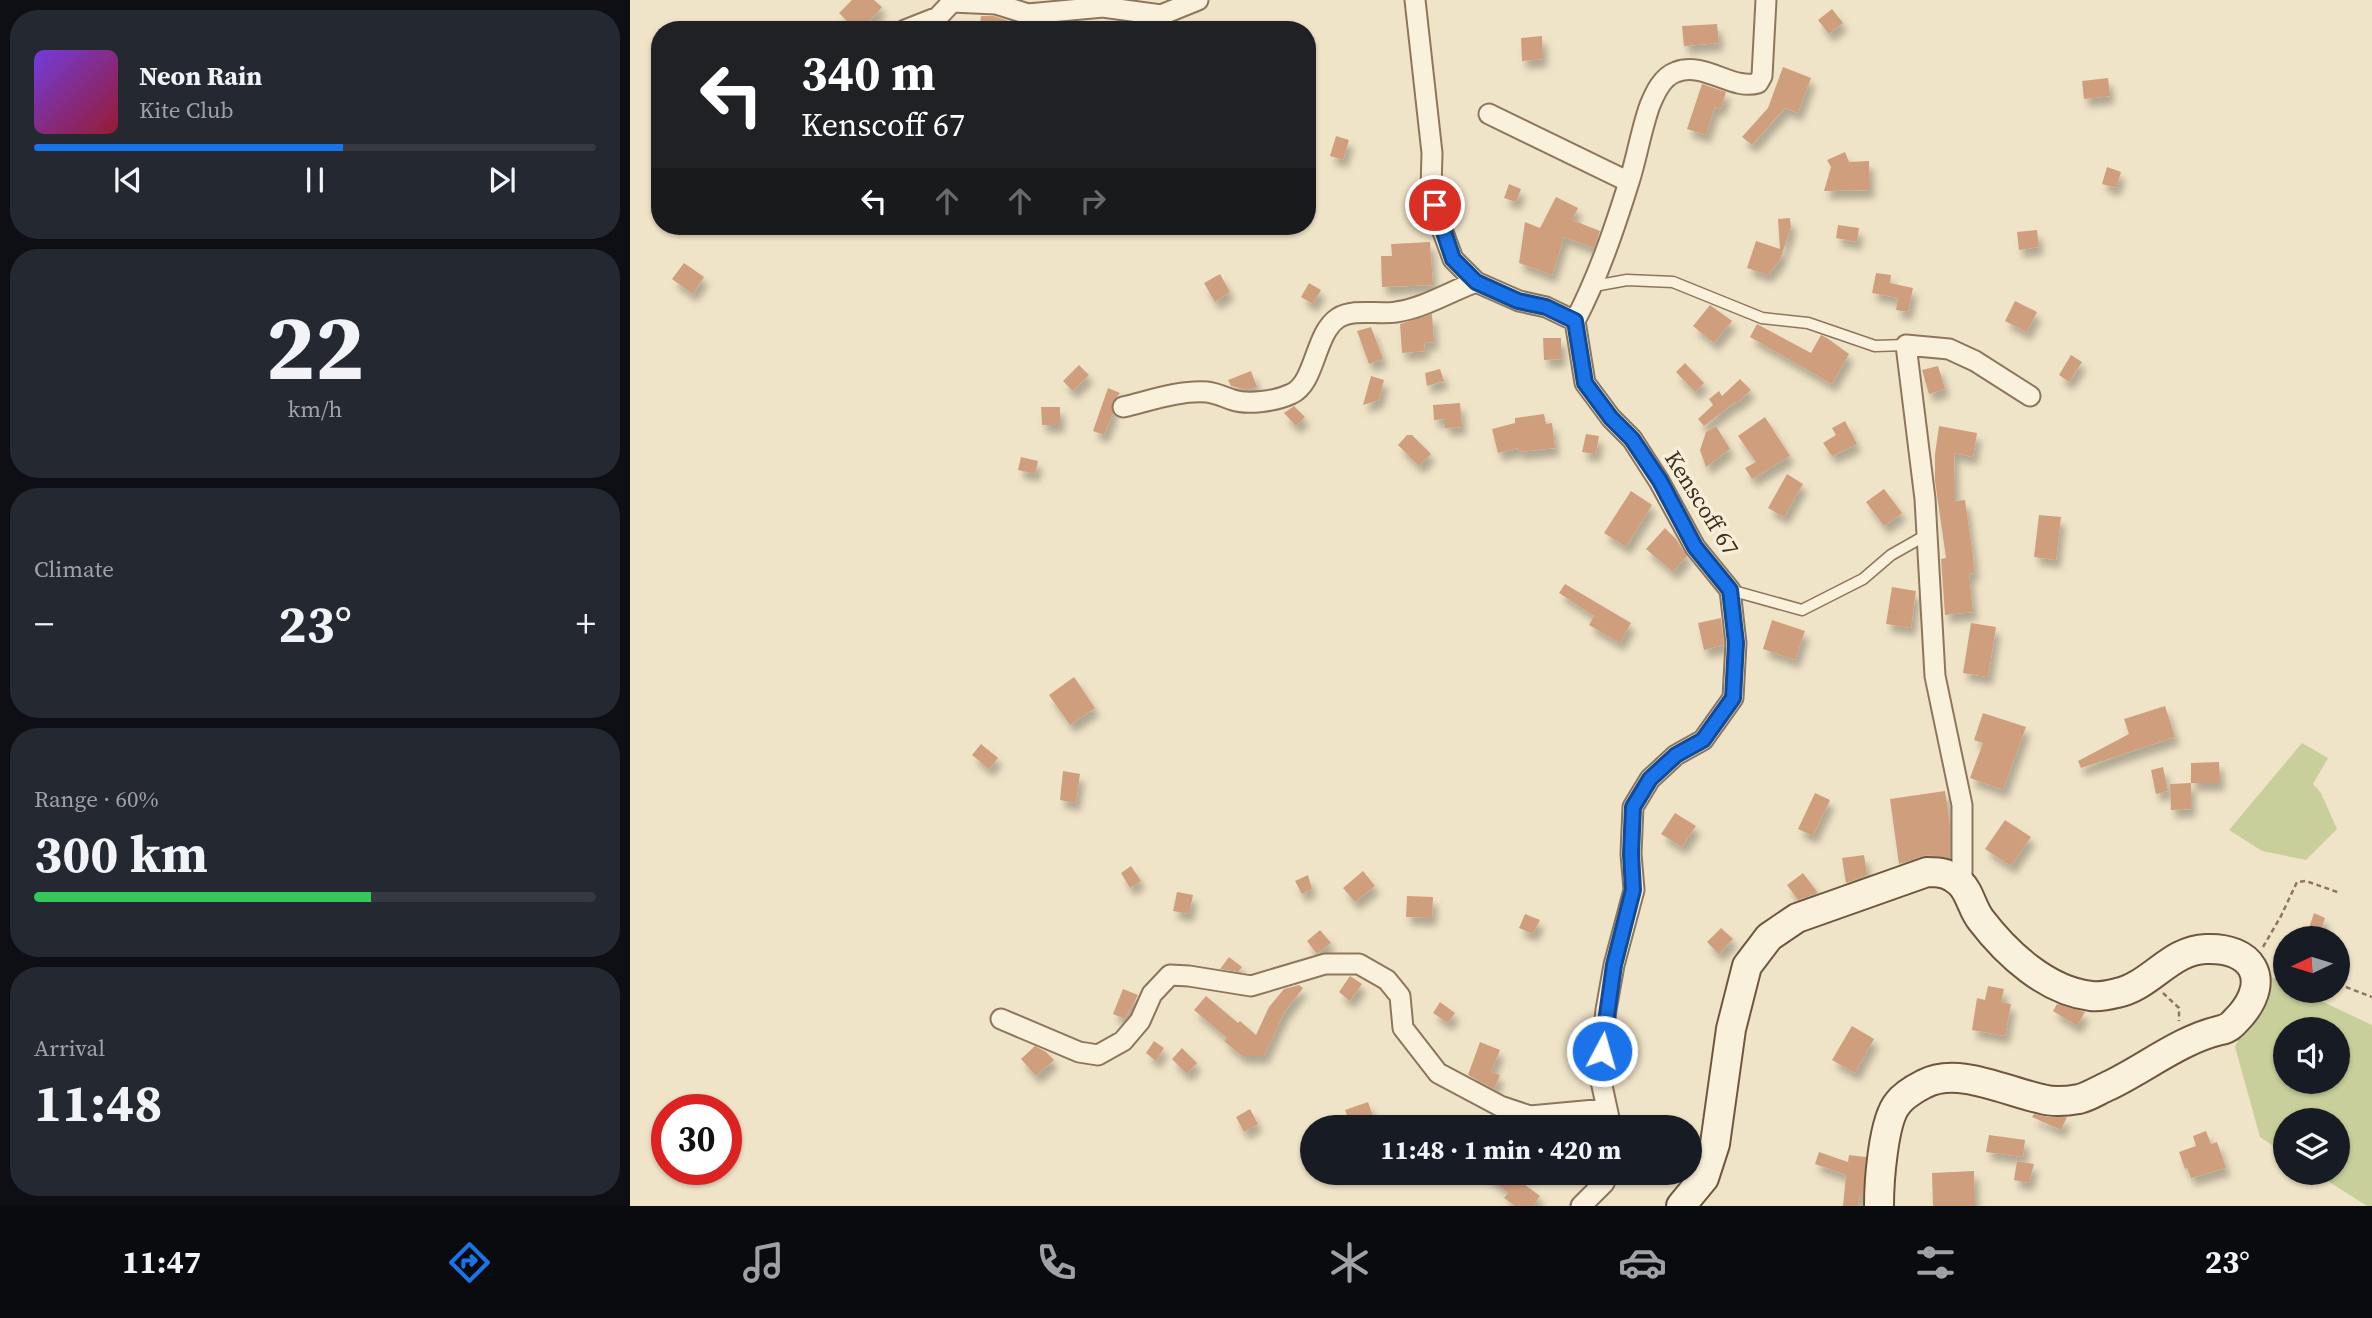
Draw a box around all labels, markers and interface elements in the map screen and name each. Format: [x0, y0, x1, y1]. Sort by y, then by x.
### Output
text: 340 m [801, 39, 936, 106]
icon: left [686, 49, 777, 140]
text: Neon Rain [139, 58, 262, 94]
text: Kite Club [139, 94, 234, 126]
text: Kenscoff 67 [801, 103, 965, 147]
icon: previous [109, 161, 147, 199]
icon: pause [296, 161, 334, 199]
icon: next [483, 161, 521, 199]
pin [1405, 175, 1465, 235]
icon: left [855, 182, 893, 220]
icon: ahead [928, 182, 966, 220]
icon: ahead [1001, 182, 1039, 220]
icon: right [1074, 182, 1112, 220]
icon: arrive [1416, 186, 1454, 224]
text: 22 [266, 285, 364, 409]
text: km/h [288, 393, 342, 425]
street label: Kenscoff 67 [1657, 445, 1747, 561]
text: Climate [34, 553, 114, 585]
text: 23° [278, 588, 352, 659]
text: − [34, 598, 54, 650]
text: + [576, 598, 596, 650]
text: Range · 60% [34, 783, 159, 815]
text: 300 km [34, 818, 208, 889]
north arrow [2273, 926, 2350, 1003]
map controls [2273, 926, 2350, 1185]
position arrow [1565, 1014, 1639, 1088]
button: sound [2273, 1017, 2350, 1094]
text: Arrival [34, 1032, 105, 1064]
text: 11:48 [34, 1067, 162, 1138]
speed limit sign: 30 [651, 1094, 742, 1185]
button: layers [2273, 1108, 2350, 1185]
text: 11:48 · 1 min · 420 m [1381, 1132, 1621, 1168]
icon: directions [445, 1238, 494, 1287]
icon: music [739, 1238, 788, 1287]
icon: phone [1032, 1238, 1081, 1287]
icon: climate [1325, 1238, 1374, 1287]
icon: car [1618, 1238, 1667, 1287]
icon: filters [1911, 1238, 1960, 1287]
text: 11:47 [122, 1240, 201, 1284]
text: 23° [2205, 1240, 2250, 1284]

